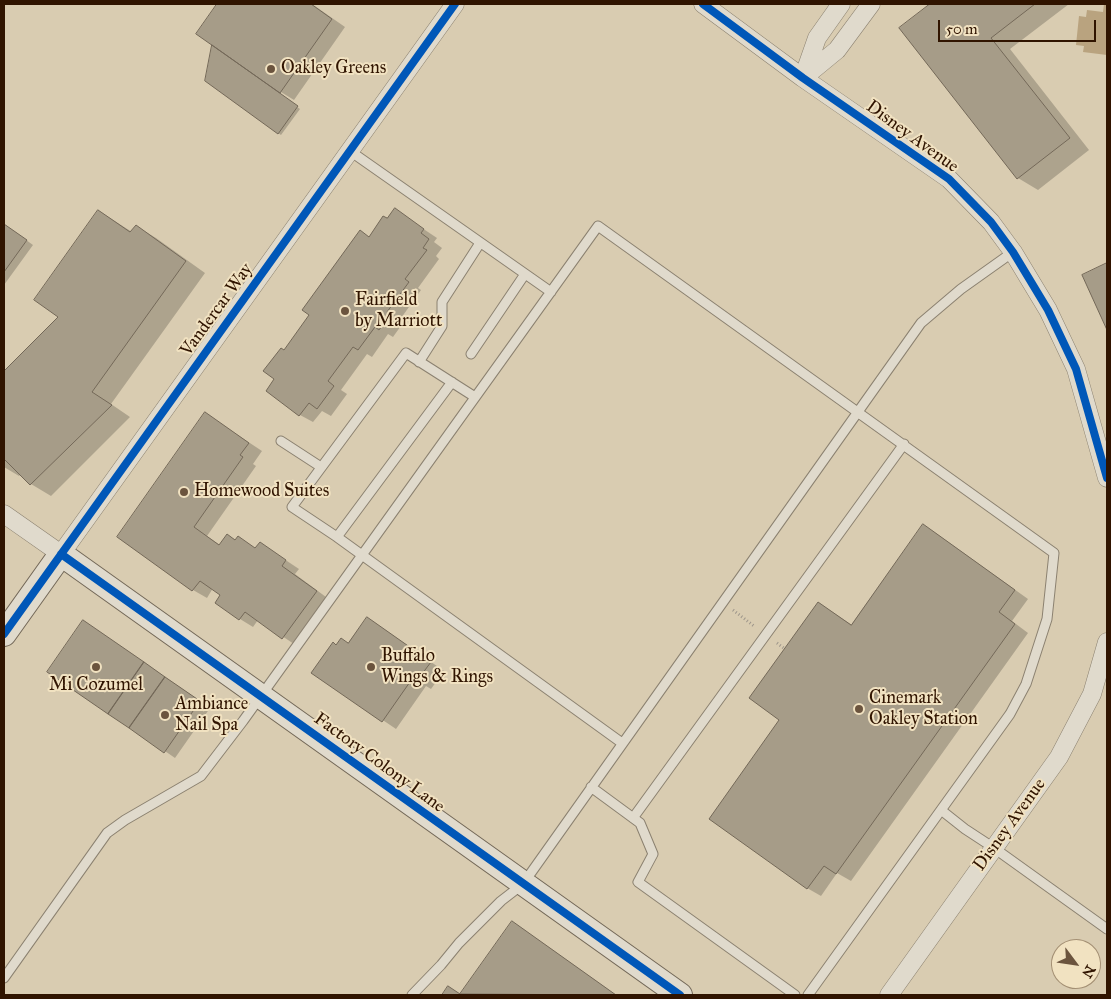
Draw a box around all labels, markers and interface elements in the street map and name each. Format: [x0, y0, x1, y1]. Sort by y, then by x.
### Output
scale bar [941, 10, 1098, 42]
text: 50 m [946, 20, 978, 38]
place label: Oakley Greens [281, 58, 386, 80]
marker: Oakley Greens [265, 63, 277, 75]
street label: Disney Avenue [861, 96, 963, 178]
street label: Vandercar Way [176, 259, 258, 361]
place label: Fairfield by Marriott [355, 290, 442, 332]
marker: Fairfield by Marriott [339, 305, 351, 317]
place label: Homewood Suites [194, 481, 329, 503]
marker: Homewood Suites [178, 486, 190, 498]
place label: Buffalo Wings & Rings [381, 646, 493, 689]
marker: Mi Cozumel [90, 661, 102, 673]
marker: Buffalo Wings & Rings [365, 661, 377, 673]
place label: Mi Cozumel [49, 675, 143, 697]
place label: Cinemark Oakley Station [869, 688, 978, 731]
place label: Ambiance Nail Spa [175, 694, 248, 736]
marker: Cinemark Oakley Station [853, 703, 865, 715]
street label: Factory Colony Lane [309, 708, 449, 818]
marker: Ambiance Nail Spa [159, 709, 171, 721]
street label: Disney Avenue [969, 774, 1051, 876]
north arrow [1051, 939, 1101, 989]
text: N [1078, 962, 1099, 981]

